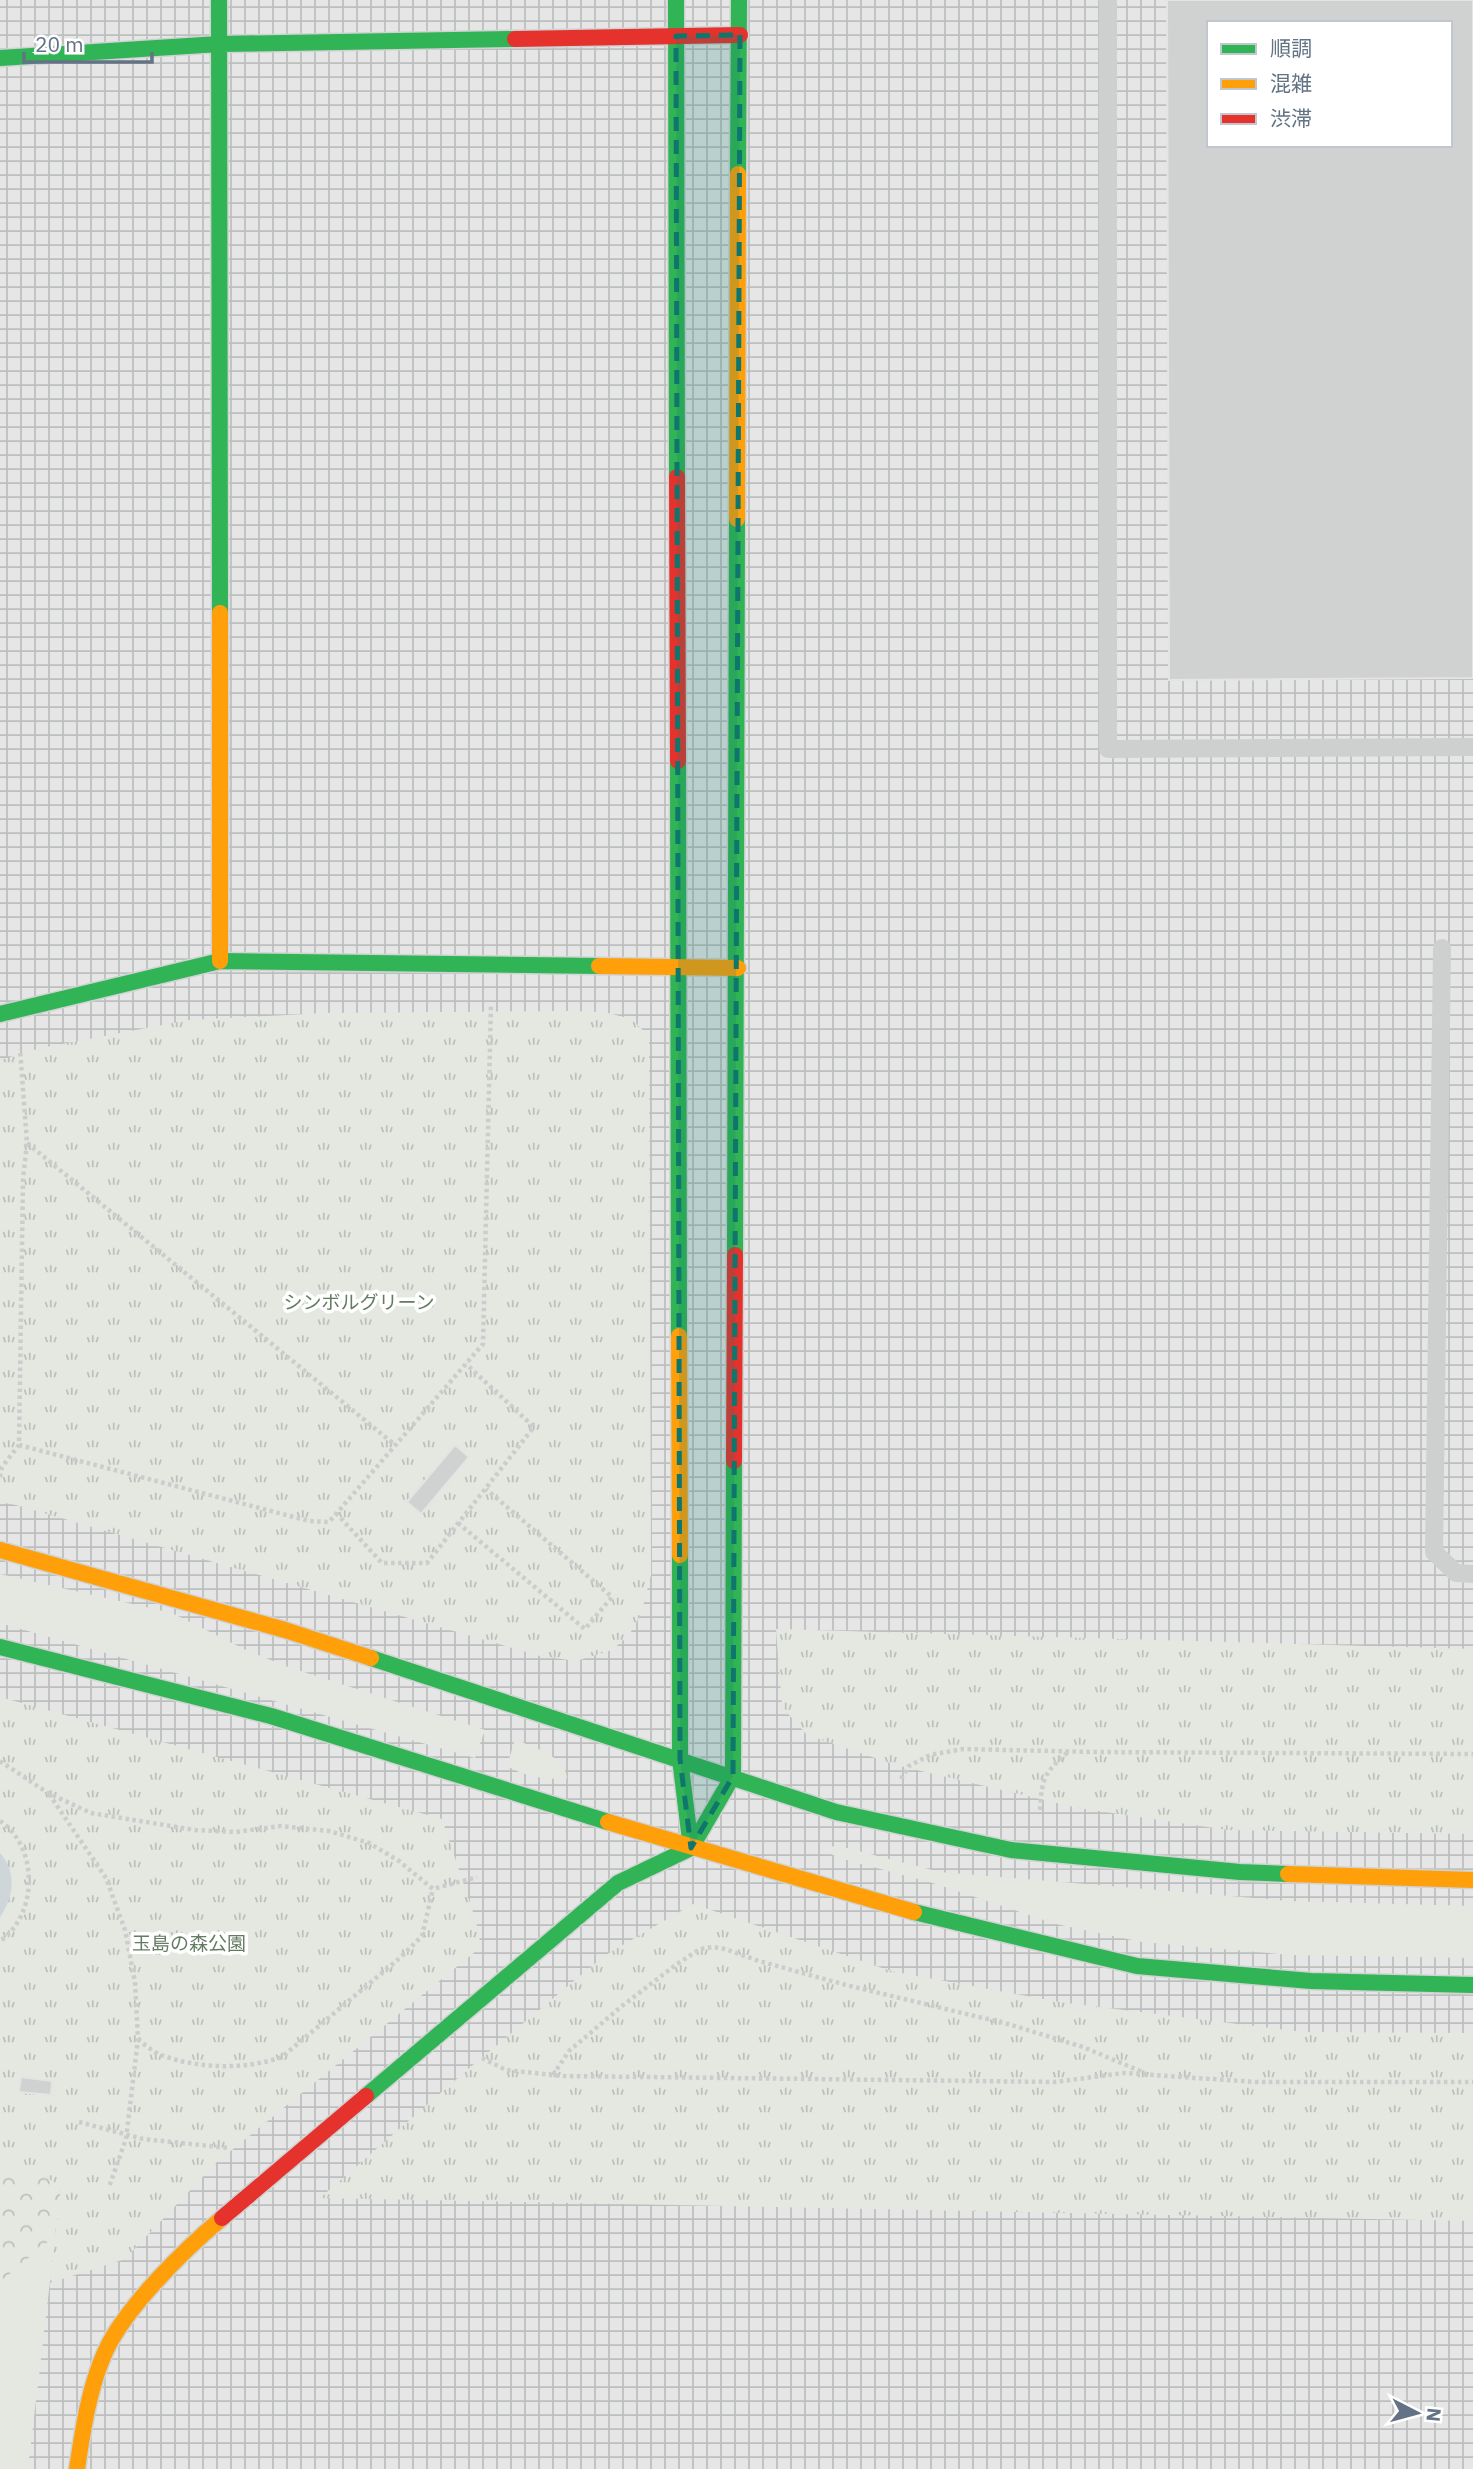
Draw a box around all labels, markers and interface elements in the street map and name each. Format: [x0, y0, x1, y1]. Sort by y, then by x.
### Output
scale bar [24, 21, 152, 65]
legend [1207, 21, 1452, 147]
text: 20 m [35, 30, 84, 58]
text: 順調 [1270, 34, 1312, 62]
text: 混雑 [1270, 69, 1312, 97]
text: 渋滞 [1270, 104, 1312, 132]
park label: シンボルグリーン [283, 1290, 435, 1314]
park label: 玉島の森公園 [132, 1931, 246, 1955]
north arrow [1382, 2378, 1452, 2448]
text: N [1421, 2407, 1447, 2423]

